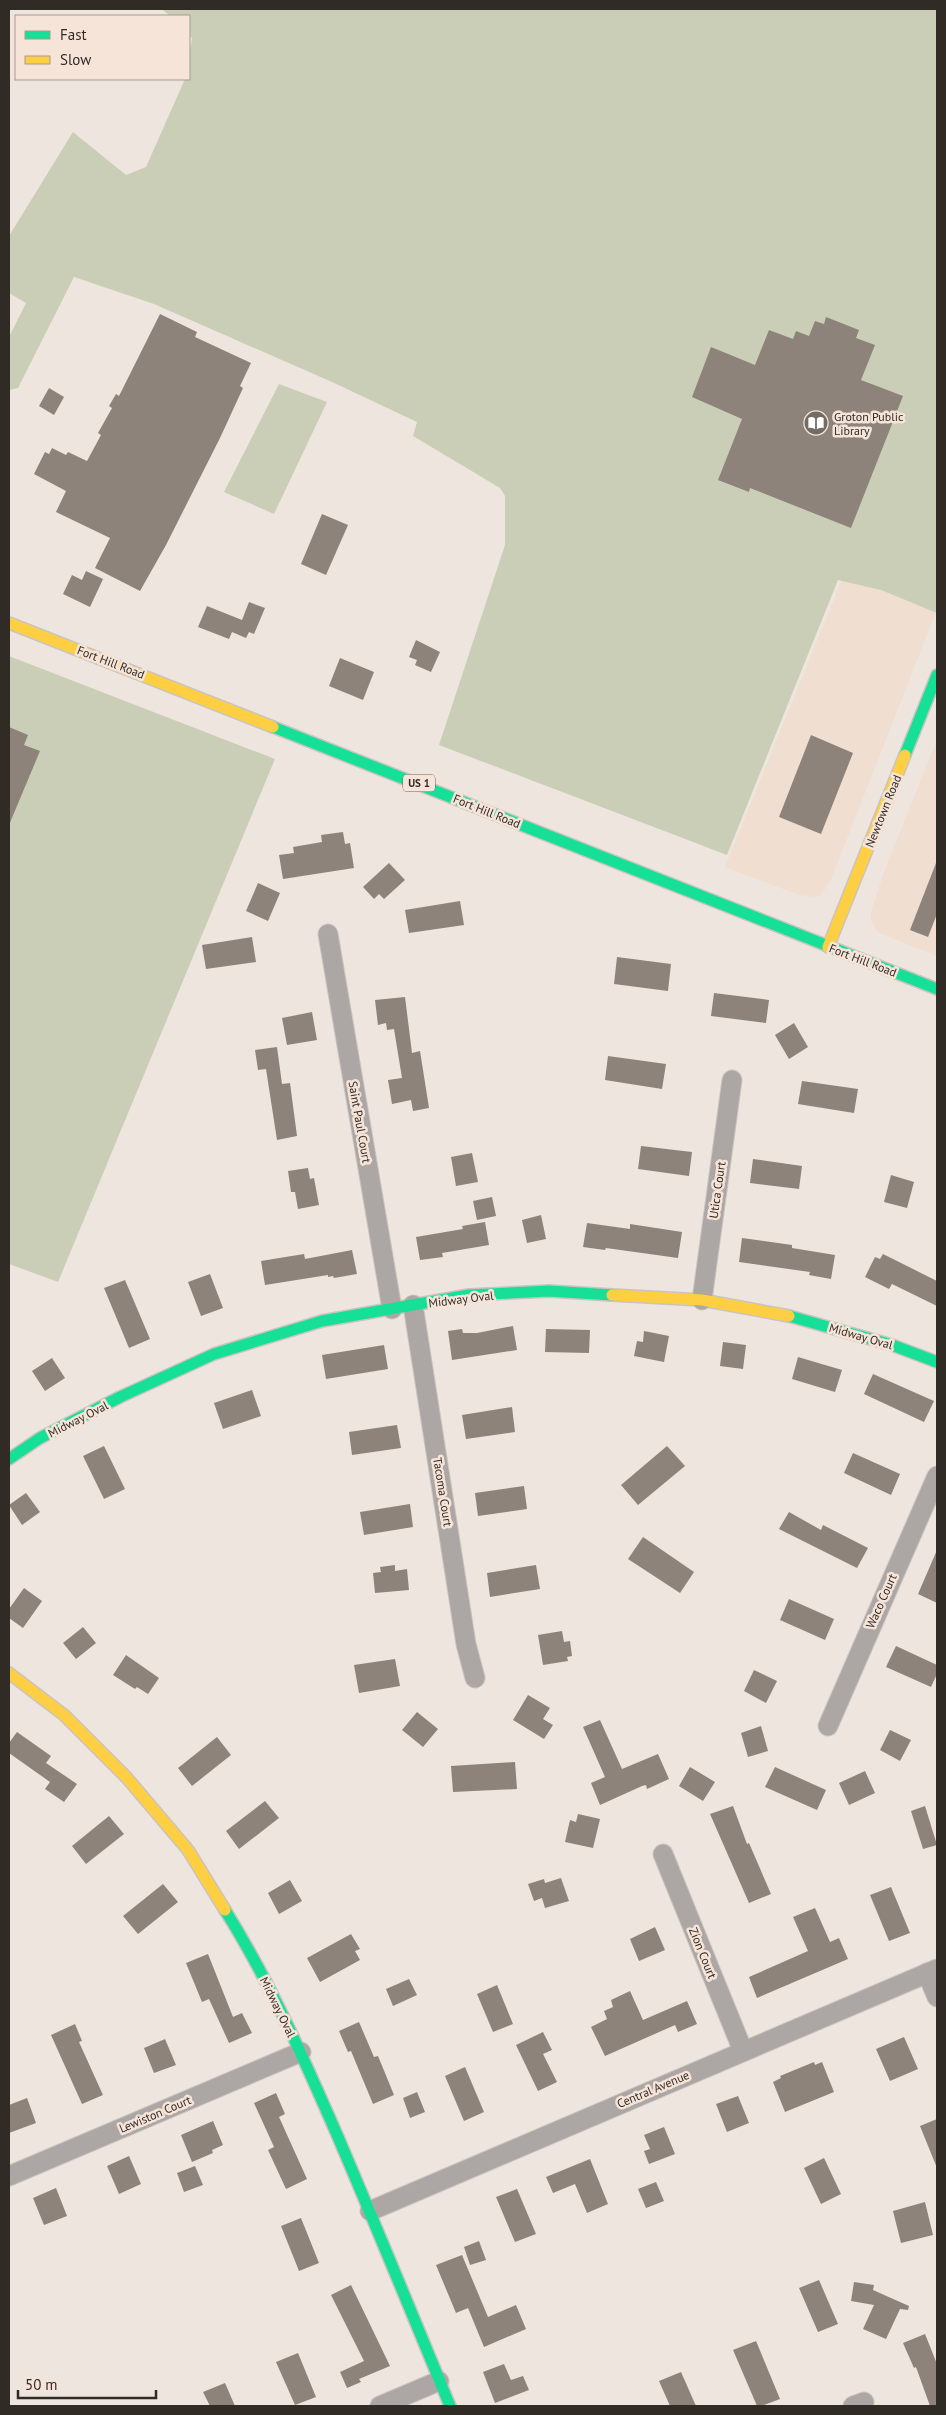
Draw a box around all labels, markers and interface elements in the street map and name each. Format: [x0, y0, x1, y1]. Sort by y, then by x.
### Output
legend [15, 15, 190, 80]
text: Fast [60, 25, 87, 44]
text: Slow [60, 50, 91, 69]
place label: Groton Public Library [834, 409, 904, 438]
library icon: Groton Public Library [803, 410, 829, 436]
street label: Fort Hill Road [75, 642, 147, 682]
street label: Newtown Road [862, 772, 904, 850]
road number: US 1 [403, 774, 435, 791]
street label: Fort Hill Road [451, 791, 523, 831]
street label: Fort Hill Road [827, 940, 899, 980]
street label: Saint Paul Court [345, 1080, 375, 1164]
street label: Utica Court [706, 1160, 728, 1220]
street label: Midway Oval [428, 1288, 495, 1310]
street label: Midway Oval [827, 1320, 895, 1352]
street label: Midway Oval [45, 1397, 111, 1441]
street label: Tacoma Court [430, 1456, 456, 1528]
street label: Waco Court [862, 1571, 900, 1631]
street label: Zion Court [686, 1925, 720, 1981]
street label: Midway Oval [257, 1974, 299, 2040]
street label: Central Avenue [615, 2067, 691, 2111]
street label: Lewiston Court [117, 2092, 193, 2136]
scale bar [18, 2368, 155, 2400]
text: 50 m [25, 2375, 58, 2394]

